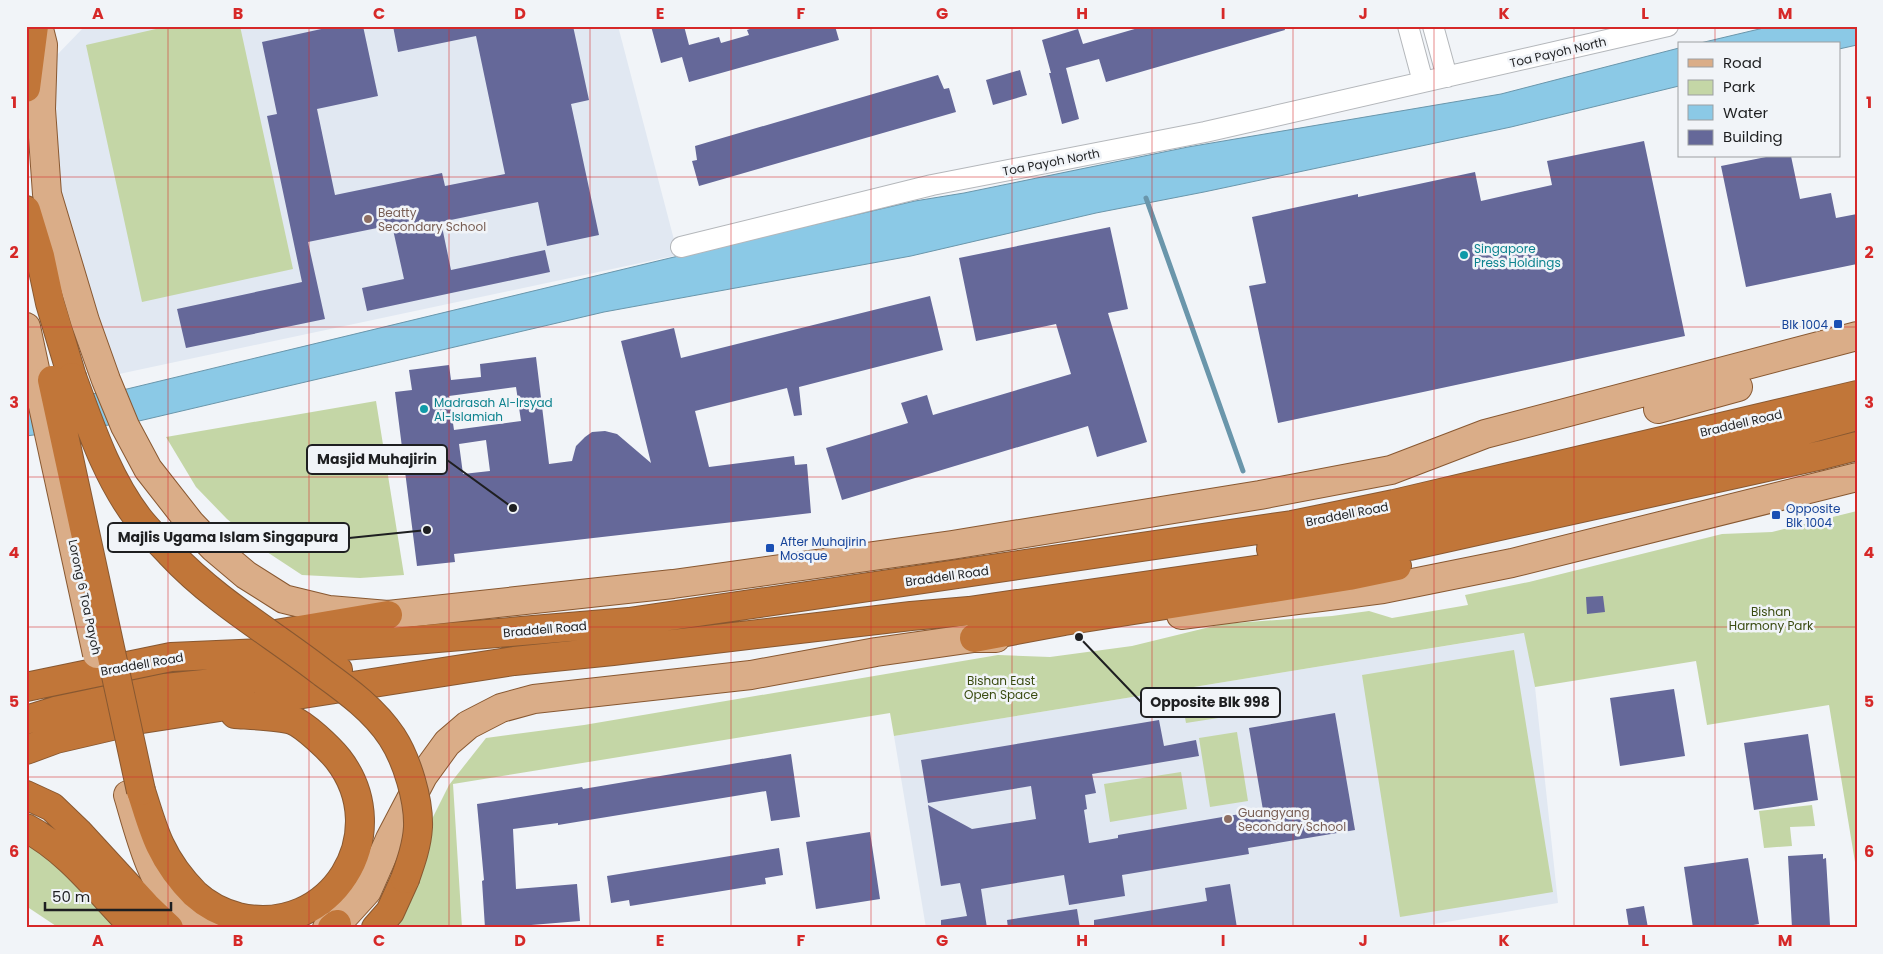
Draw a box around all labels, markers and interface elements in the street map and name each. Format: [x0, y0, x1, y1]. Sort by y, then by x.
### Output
text: A [92, 2, 104, 25]
text: B [233, 2, 243, 25]
text: C [373, 2, 385, 25]
text: D [514, 2, 526, 25]
text: E [656, 2, 664, 25]
text: F [797, 2, 806, 25]
text: G [936, 2, 948, 25]
text: H [1076, 2, 1088, 25]
text: I [1221, 2, 1225, 25]
text: J [1358, 2, 1368, 25]
text: K [1498, 2, 1510, 25]
text: L [1641, 2, 1649, 25]
text: M [1778, 2, 1792, 25]
street label: Toa Payoh North [1508, 33, 1608, 71]
legend [1678, 42, 1840, 158]
text: Road [1723, 52, 1762, 73]
text: Park [1723, 76, 1755, 97]
text: 1 [11, 91, 17, 114]
text: 1 [1866, 91, 1872, 114]
text: Water [1723, 102, 1769, 123]
text: Building [1723, 126, 1783, 147]
street label: Toa Payoh North [1001, 144, 1101, 180]
place label: Beatty Secondary School [378, 204, 486, 235]
marker: Beatty Secondary School [362, 213, 374, 225]
place label: Singapore Press Holdings [1474, 240, 1561, 271]
text: 2 [9, 241, 19, 264]
text: 2 [1864, 241, 1874, 264]
marker: Singapore Press Holdings [1458, 249, 1470, 261]
place label: Blk 1004 [1782, 316, 1828, 333]
marker: Blk 1004 [1832, 318, 1844, 330]
text: 3 [9, 391, 19, 414]
text: 3 [1864, 391, 1874, 414]
place label: Madrasah Al-Irsyad Al-Islamiah [434, 394, 553, 425]
marker: Madrasah Al-Irsyad Al-Islamiah [418, 403, 430, 415]
street label: Braddell Road [1698, 405, 1784, 441]
callout: Masjid Muhajirin [307, 445, 447, 474]
text: Masjid Muhajirin [317, 449, 437, 469]
street label: Braddell Road [1304, 498, 1390, 530]
place label: Opposite Blk 1004 [1786, 500, 1840, 531]
marker: Opposite Blk 1004 [1770, 509, 1782, 521]
callout: Majlis Ugama Islam Singapura [108, 523, 349, 552]
text: Majlis Ugama Islam Singapura [118, 527, 338, 547]
place label: After Muhajirin Mosque [780, 533, 866, 564]
street label: Lorong 6 Toa Payoh [64, 538, 106, 656]
text: 4 [9, 541, 20, 564]
text: 4 [1864, 541, 1875, 564]
marker: After Muhajirin Mosque [764, 542, 776, 554]
street label: Braddell Road [904, 562, 990, 590]
park label: Bishan Harmony Park [1729, 603, 1814, 634]
street label: Braddell Road [502, 617, 588, 641]
street label: Braddell Road [99, 648, 185, 680]
park label: Bishan East Open Space [964, 672, 1038, 703]
callout: Opposite Blk 998 [1141, 688, 1280, 717]
text: 5 [9, 690, 19, 713]
text: 5 [1864, 690, 1874, 713]
text: Opposite Blk 998 [1150, 692, 1270, 712]
place label: Guangyang Secondary School [1238, 804, 1346, 835]
marker: Guangyang Secondary School [1222, 813, 1234, 825]
text: 6 [9, 840, 19, 863]
text: 6 [1864, 840, 1874, 863]
scale bar [45, 879, 171, 911]
text: 50 m [52, 886, 90, 907]
text: A [92, 929, 104, 952]
text: B [233, 929, 243, 952]
text: C [373, 929, 385, 952]
text: D [514, 929, 526, 952]
text: E [656, 929, 664, 952]
text: F [797, 929, 806, 952]
text: G [936, 929, 948, 952]
text: H [1076, 929, 1088, 952]
text: I [1221, 929, 1225, 952]
text: J [1358, 929, 1368, 952]
text: K [1498, 929, 1510, 952]
text: L [1641, 929, 1649, 952]
text: M [1778, 929, 1792, 952]

